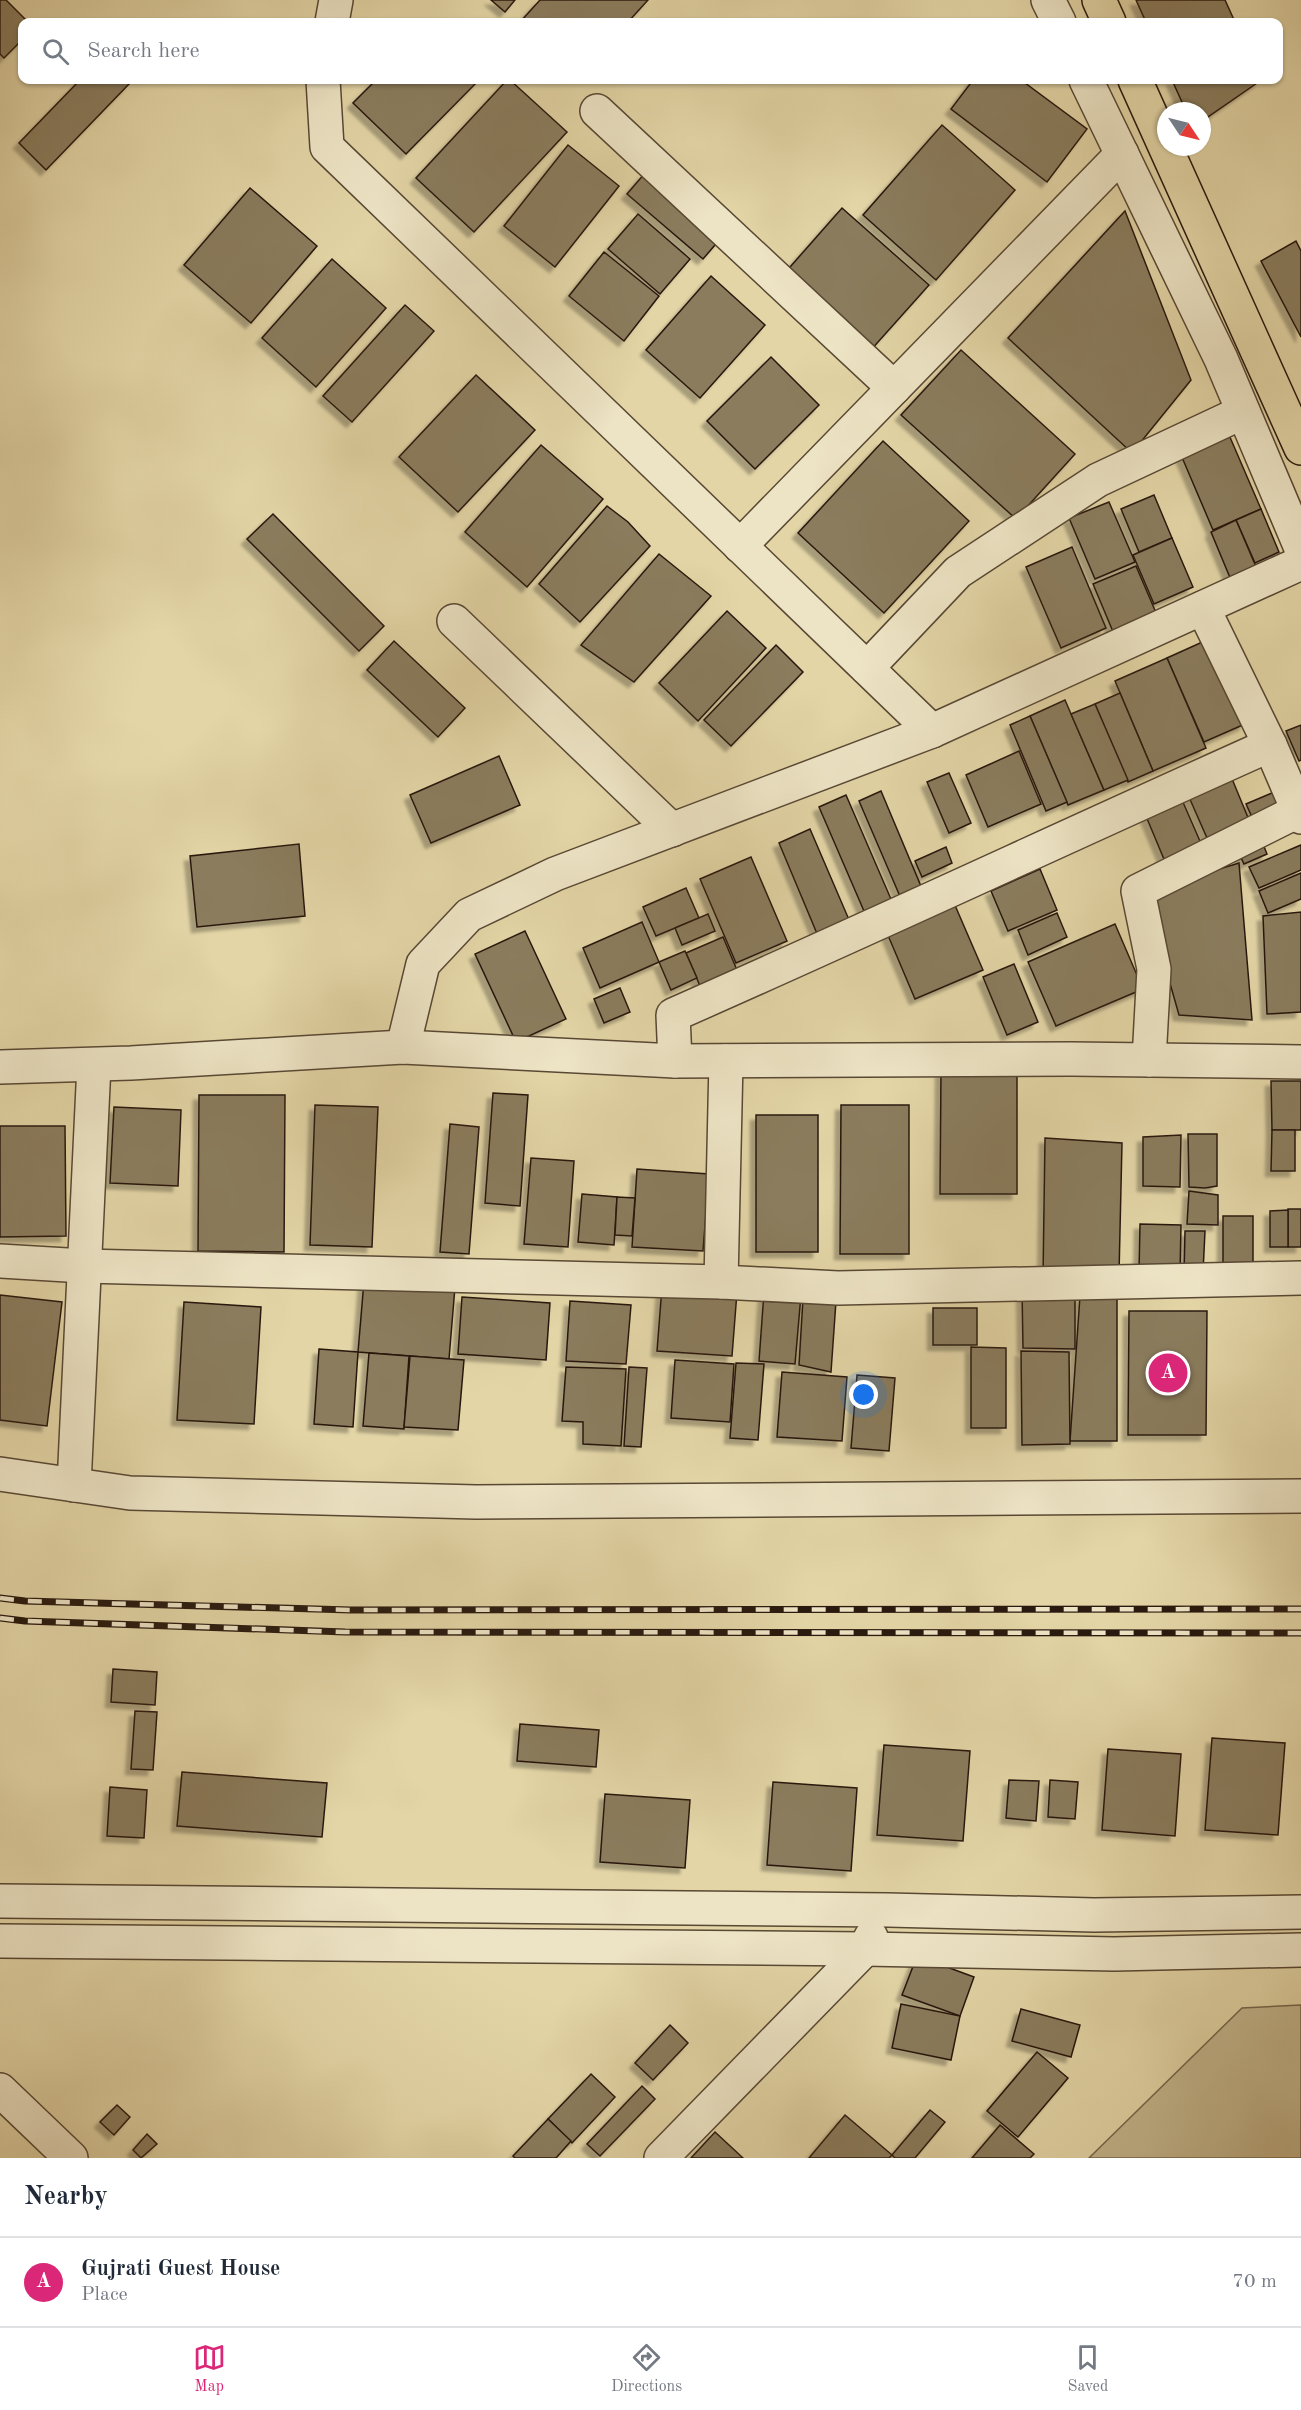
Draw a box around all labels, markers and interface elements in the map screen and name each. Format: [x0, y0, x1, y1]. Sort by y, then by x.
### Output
search box [18, 18, 1283, 84]
icon: search [39, 35, 72, 68]
text: Search here [87, 40, 200, 62]
north arrow [1157, 102, 1211, 156]
pin: A [1148, 1350, 1188, 1396]
your location [849, 1380, 878, 1409]
text: Nearby [24, 2184, 108, 2210]
text: Gujrati Guest House [81, 2258, 281, 2280]
text: A [36, 2272, 51, 2292]
text: 70 m [1232, 2272, 1277, 2292]
text: Place [81, 2285, 128, 2305]
tab: Map [193, 2341, 226, 2397]
tab: Directions [611, 2341, 682, 2397]
tab: Saved [1068, 2341, 1108, 2397]

